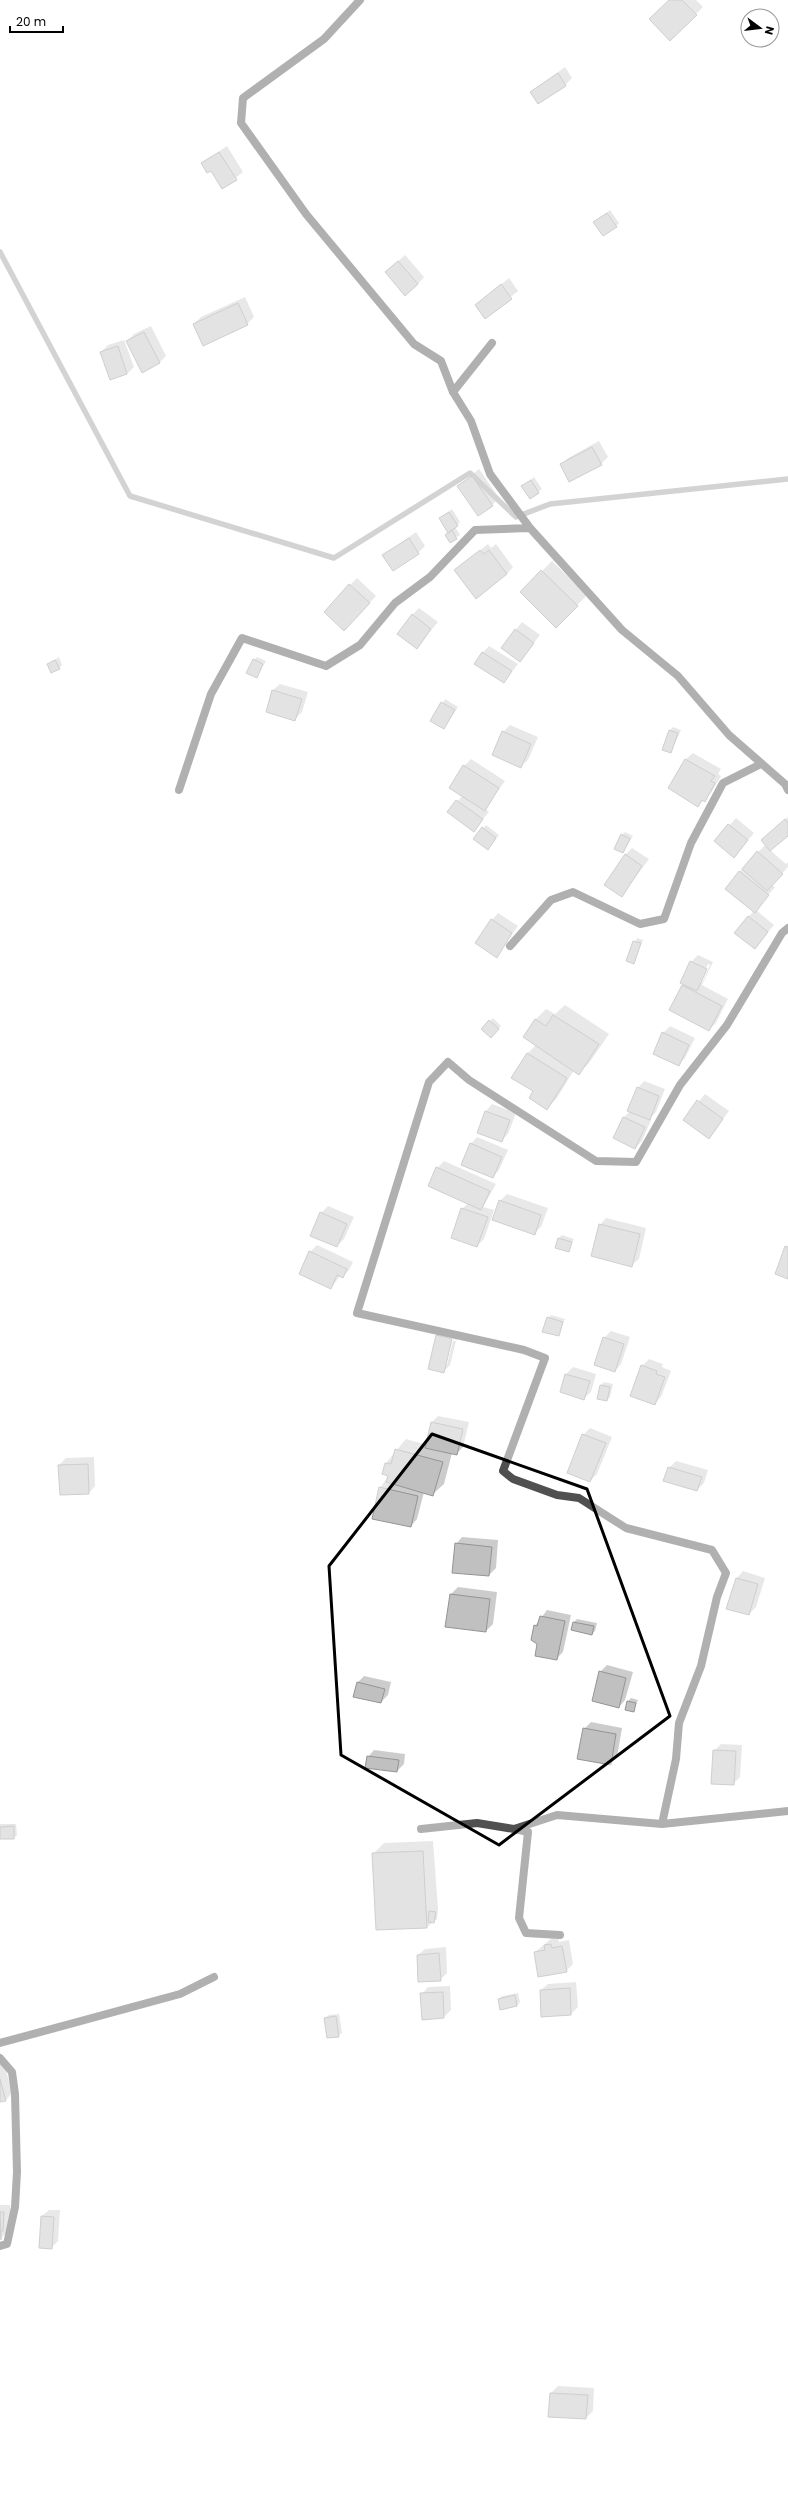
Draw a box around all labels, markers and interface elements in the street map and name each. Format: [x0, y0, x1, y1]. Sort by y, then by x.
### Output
scale bar [10, 8, 63, 34]
north arrow [740, 8, 780, 48]
text: 20 m [16, 13, 46, 30]
text: N [761, 25, 778, 37]

